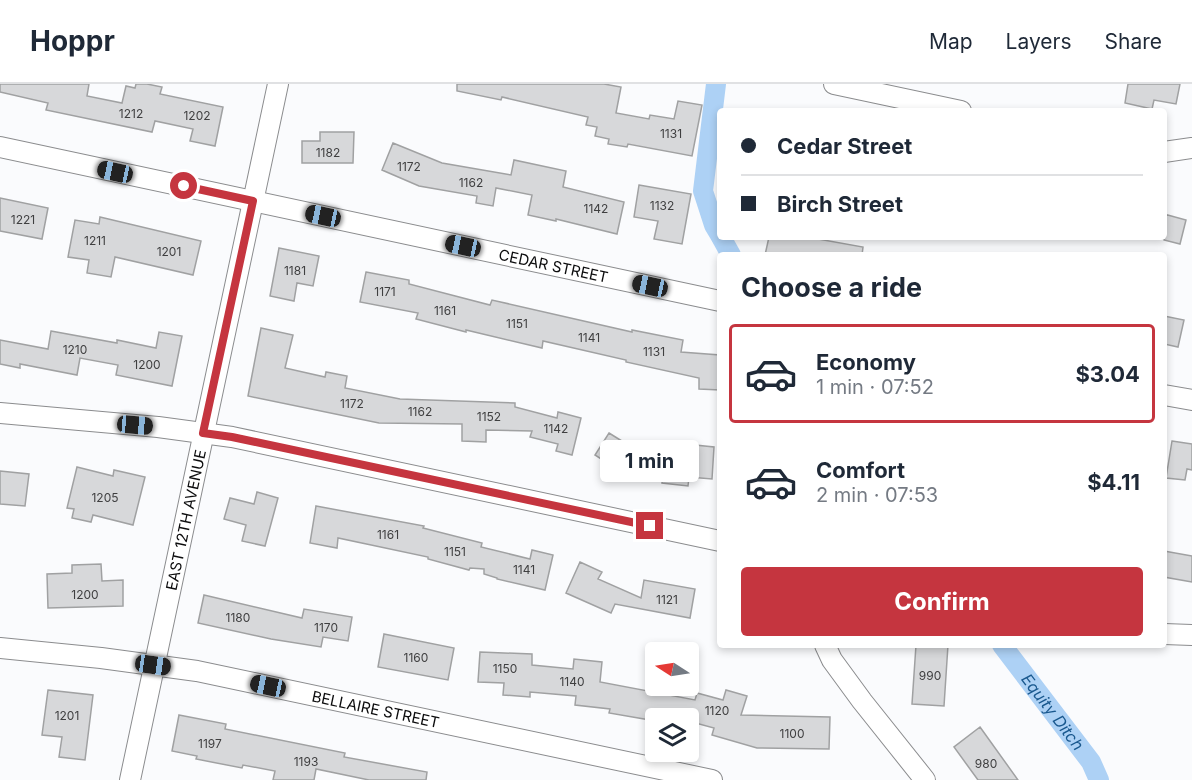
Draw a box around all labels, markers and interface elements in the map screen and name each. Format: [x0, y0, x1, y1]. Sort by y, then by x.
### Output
text: Hoppr [30, 24, 115, 58]
text: Map [929, 29, 973, 54]
text: Layers [1006, 29, 1072, 54]
text: Share [1105, 29, 1162, 54]
house number: 1212 [119, 106, 143, 121]
house number: 1202 [183, 108, 211, 123]
house number: 1131 [660, 126, 682, 141]
text: Cedar Street [777, 133, 912, 159]
house number: 1182 [316, 145, 340, 160]
car [96, 159, 134, 185]
house number: 1172 [397, 159, 421, 174]
route start [170, 172, 197, 199]
house number: 1162 [459, 175, 483, 190]
text: Birch Street [777, 191, 903, 217]
house number: 1132 [650, 198, 674, 213]
house number: 1142 [584, 201, 608, 216]
car [304, 203, 342, 229]
house number: 1221 [11, 212, 35, 227]
house number: 1211 [84, 233, 106, 248]
car [444, 233, 482, 259]
house number: 1201 [157, 244, 181, 259]
street label: CEDAR STREET [497, 244, 610, 286]
house number: 1181 [284, 263, 306, 278]
text: Choose a ride [741, 271, 922, 304]
car [631, 273, 669, 299]
house number: 1171 [374, 284, 396, 299]
house number: 1161 [434, 303, 456, 318]
house number: 1151 [506, 316, 528, 331]
house number: 1141 [578, 330, 600, 345]
house number: 1210 [63, 342, 87, 357]
house number: 1131 [643, 344, 665, 359]
icon: car [744, 347, 798, 401]
text: Economy [816, 349, 916, 375]
house number: 1200 [133, 357, 161, 372]
text: $3.04 [1075, 361, 1140, 387]
text: 1 min · 07:52 [816, 375, 934, 399]
house number: 1172 [340, 396, 364, 411]
house number: 1162 [408, 404, 432, 419]
house number: 1152 [477, 409, 501, 424]
car [116, 414, 154, 436]
house number: 1142 [544, 421, 568, 436]
callout: 1 min [600, 439, 700, 481]
street label: EAST 12TH AVENUE [161, 448, 210, 592]
text: 1 min [625, 449, 674, 473]
icon: car [744, 455, 798, 509]
text: Comfort [816, 457, 905, 483]
text: $4.11 [1087, 469, 1140, 495]
text: 2 min · 07:53 [816, 483, 938, 507]
house number: 1205 [91, 490, 119, 505]
route end [636, 512, 663, 539]
house number: 1161 [377, 527, 399, 542]
house number: 1151 [444, 544, 466, 559]
house number: 1141 [513, 562, 535, 577]
button: Confirm [741, 567, 1143, 636]
house number: 1200 [71, 587, 99, 602]
house number: 1121 [656, 592, 678, 607]
house number: 1180 [226, 610, 250, 625]
house number: 1170 [314, 620, 338, 635]
north arrow [645, 642, 699, 696]
map controls [645, 642, 699, 762]
house number: 1160 [404, 650, 428, 665]
car [134, 654, 172, 676]
house number: 1150 [493, 661, 517, 676]
house number: 990 [919, 668, 941, 683]
water label: Equity Ditch [1017, 670, 1088, 754]
car [249, 673, 287, 699]
house number: 1140 [559, 674, 585, 689]
street label: BELLAIRE STREET [310, 686, 441, 732]
house number: 1120 [705, 703, 729, 718]
house number: 1201 [55, 708, 79, 723]
button: layers [645, 708, 699, 762]
house number: 1100 [780, 726, 804, 741]
house number: 1197 [198, 736, 222, 751]
house number: 1193 [294, 754, 318, 769]
house number: 980 [975, 756, 997, 771]

